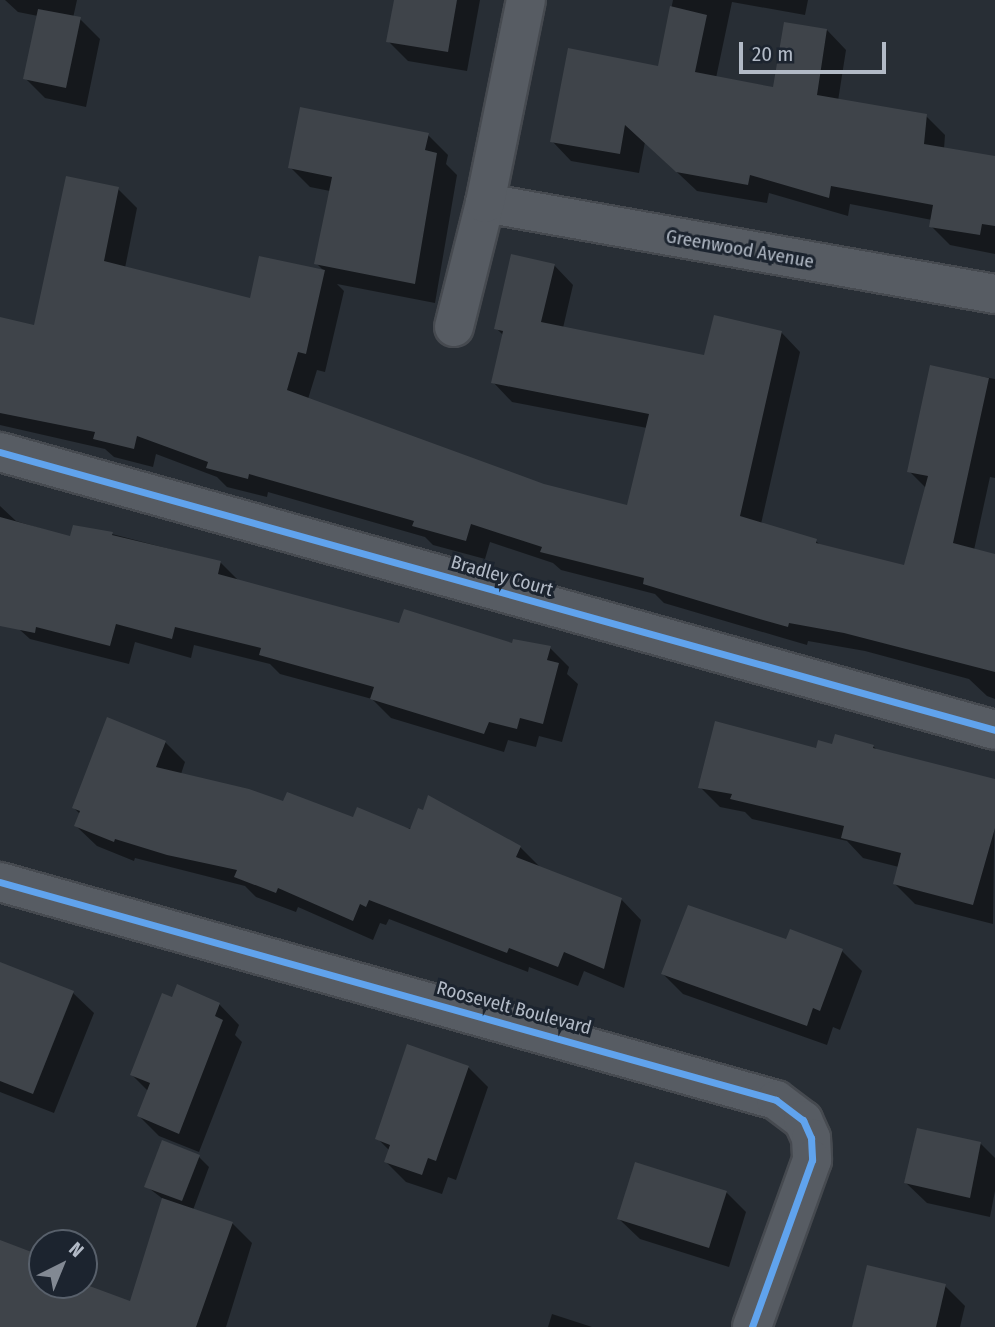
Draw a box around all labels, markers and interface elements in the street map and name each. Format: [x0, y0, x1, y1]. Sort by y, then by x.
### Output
scale bar [743, 28, 890, 72]
text: 20 m [752, 41, 793, 67]
street label: Greenwood Avenue [664, 225, 816, 273]
street label: Bradley Court [448, 551, 556, 601]
street label: Roosevelt Boulevard [434, 976, 594, 1040]
north arrow [28, 1229, 98, 1299]
text: N [64, 1237, 88, 1262]

